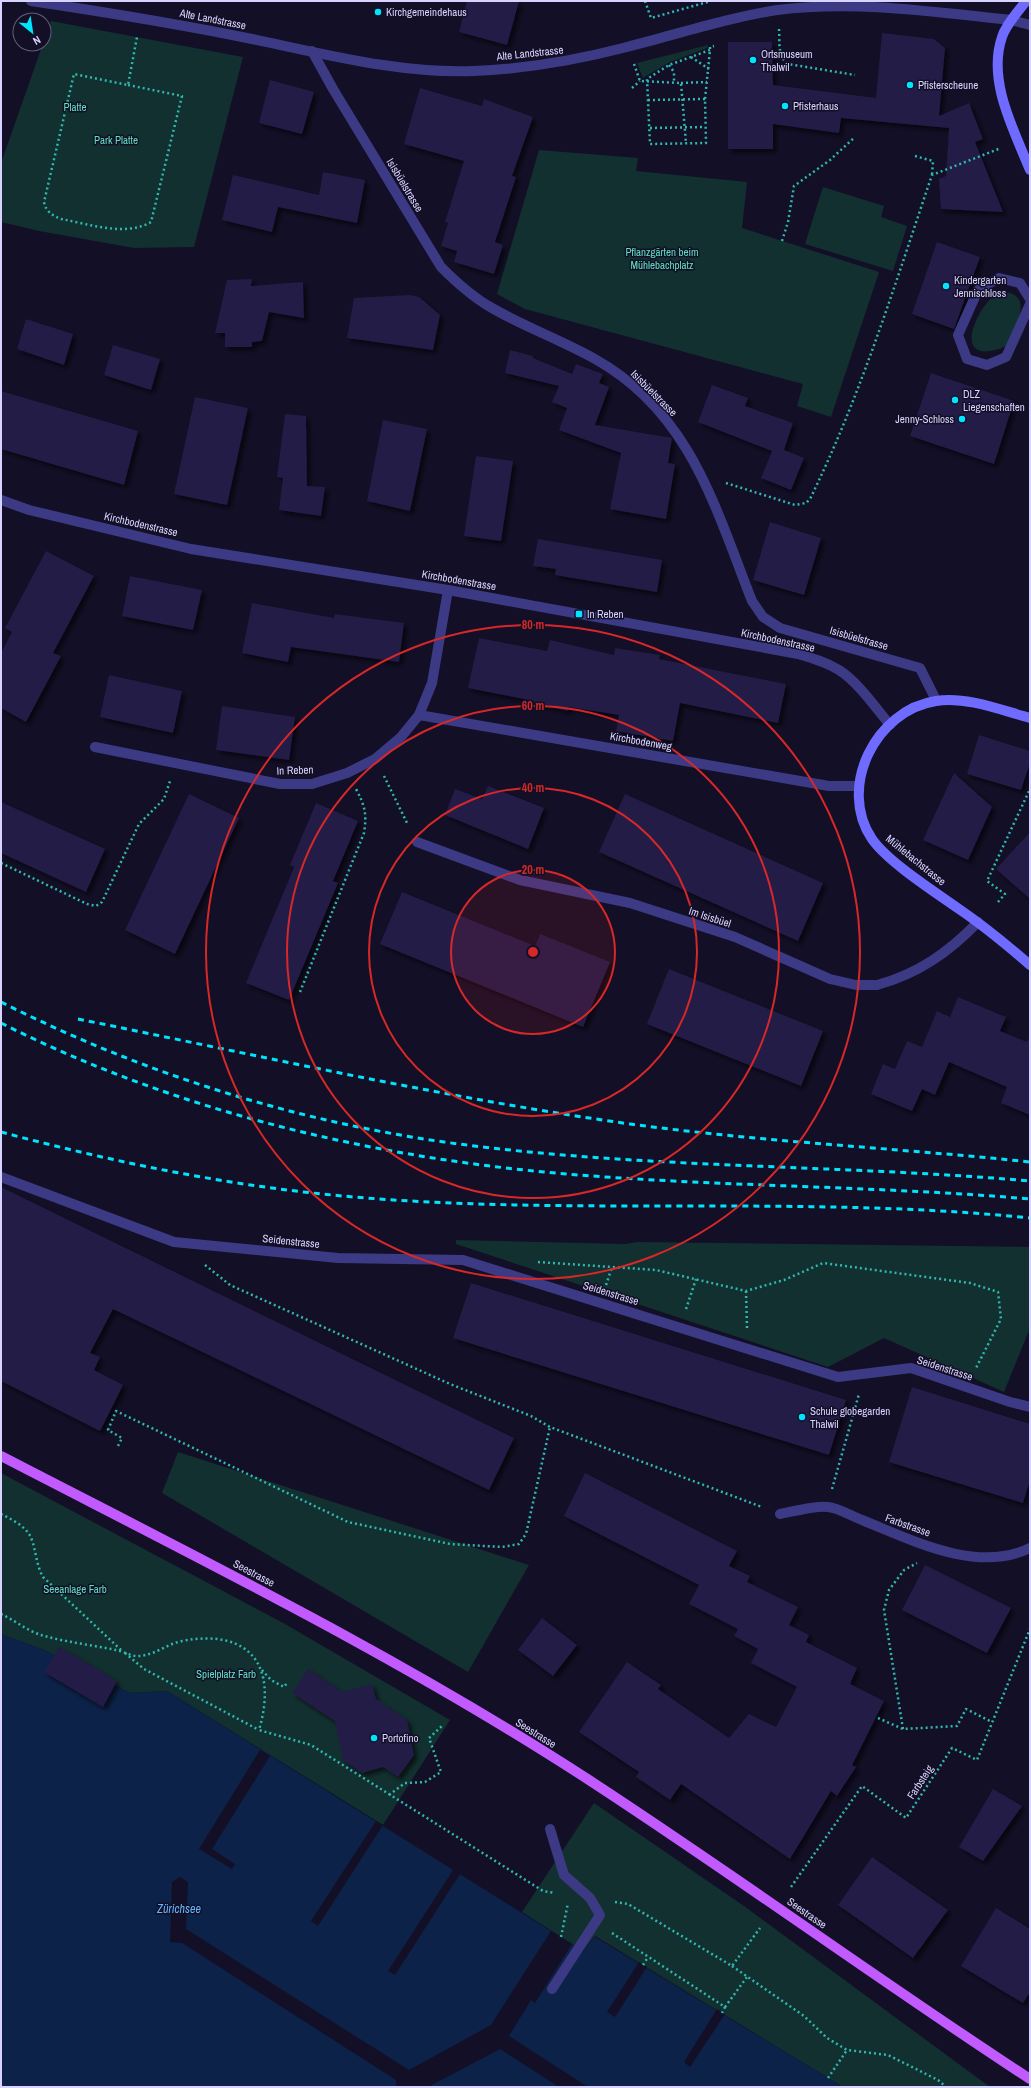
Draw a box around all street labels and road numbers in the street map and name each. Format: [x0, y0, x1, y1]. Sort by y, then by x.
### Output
street label: Alte Landstrasse [178, 6, 247, 32]
street label: Alte Landstrasse [495, 43, 564, 64]
street label: Isisbüelstrasse [384, 156, 426, 214]
street label: Isisbüelstrasse [628, 367, 680, 419]
street label: Kirchbodenstrasse [103, 509, 179, 539]
street label: Kirchbodenstrasse [421, 567, 497, 593]
street label: Isisbüelstrasse [828, 623, 890, 653]
street label: Kirchbodenstrasse [740, 625, 816, 655]
street label: Kirchbodenweg [609, 729, 673, 753]
street label: In Reben [276, 762, 314, 778]
street label: Mühlebachstrasse [883, 832, 949, 888]
street label: Im Isisbüel [687, 904, 733, 930]
street label: Seidenstrasse [262, 1231, 320, 1251]
street label: Seidenstrasse [581, 1278, 641, 1308]
street label: Seidenstrasse [915, 1352, 975, 1384]
street label: Farbstrasse [883, 1510, 933, 1540]
street label: Seestrasse [231, 1556, 277, 1590]
street label: Seestrasse [513, 1715, 559, 1751]
street label: Farbsteig [904, 1762, 936, 1802]
street label: Seestrasse [785, 1894, 829, 1932]

